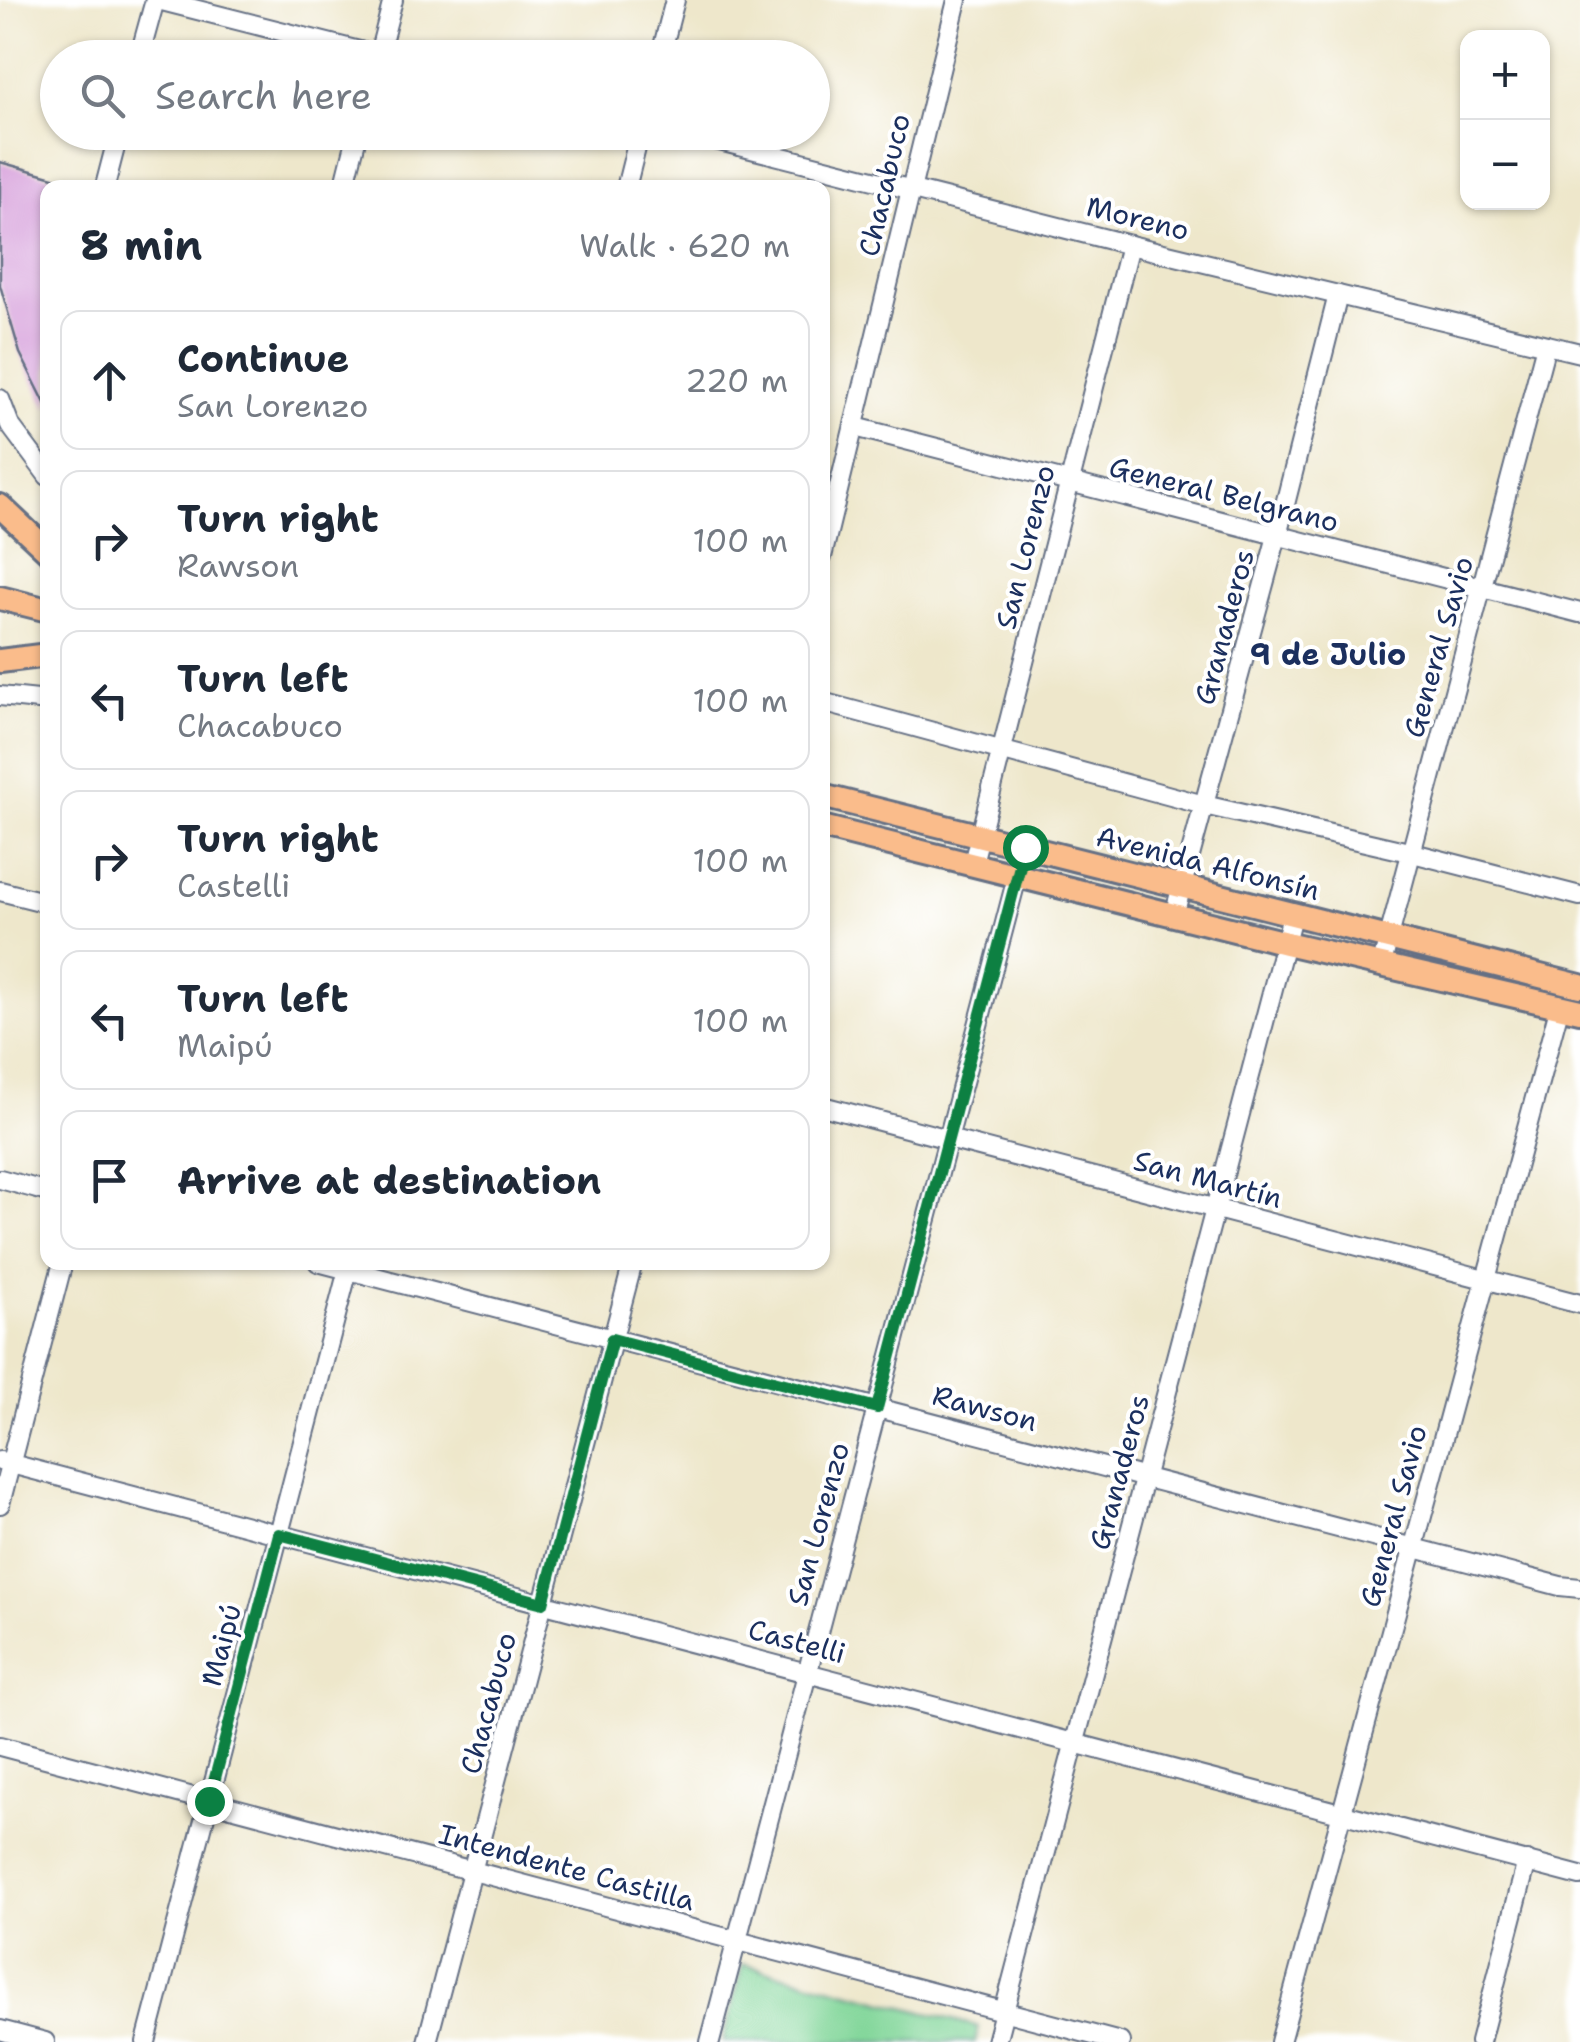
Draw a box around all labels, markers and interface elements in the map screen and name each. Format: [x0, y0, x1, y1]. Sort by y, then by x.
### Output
map controls [1460, 30, 1550, 210]
button: + [1460, 30, 1550, 120]
search box [40, 40, 830, 150]
icon: search [75, 68, 130, 123]
text: Search here [155, 70, 372, 121]
street label: Chacabuco [849, 110, 919, 260]
button: − [1460, 120, 1550, 210]
street label: Moreno [1083, 187, 1193, 249]
text: 8 min [80, 217, 202, 273]
text: Walk · 620 m [579, 224, 790, 267]
text: Continue [177, 333, 349, 384]
icon: ahead [82, 353, 137, 408]
text: 220 m [685, 359, 788, 402]
text: San Lorenzo [177, 384, 368, 427]
street label: General Belgrano [1105, 447, 1343, 541]
street label: San Lorenzo [986, 461, 1064, 633]
text: Turn right [177, 493, 379, 544]
icon: right [82, 513, 137, 568]
text: 100 m [692, 519, 788, 562]
text: Rawson [177, 544, 299, 587]
street label: Granaderos [1185, 545, 1263, 709]
street label: General Savio [1394, 552, 1482, 742]
district label: 9 de Julio [1250, 634, 1406, 675]
text: Turn left [177, 653, 349, 704]
icon: left [82, 673, 137, 728]
text: 100 m [692, 679, 788, 722]
text: Chacabuco [177, 704, 343, 747]
text: Turn right [177, 813, 379, 864]
street label: Avenida Alfonsín [1092, 817, 1324, 909]
route start [1003, 825, 1049, 871]
icon: right [82, 833, 137, 888]
text: 100 m [692, 839, 788, 882]
text: Castelli [177, 864, 290, 907]
text: Turn left [177, 973, 349, 1024]
icon: left [82, 993, 137, 1048]
text: 100 m [692, 999, 788, 1042]
text: Maipú [177, 1024, 273, 1067]
street label: San Martín [1130, 1141, 1286, 1217]
icon: arrive [82, 1153, 137, 1208]
text: Arrive at destination [177, 1155, 601, 1206]
street label: Rawson [928, 1376, 1042, 1440]
street label: Granaderos [1080, 1390, 1158, 1554]
street label: General Savio [1350, 1421, 1436, 1611]
street label: San Lorenzo [778, 1438, 858, 1610]
street label: Maipú [192, 1600, 250, 1690]
street label: Castelli [744, 1610, 850, 1672]
street label: Chacabuco [451, 1628, 525, 1778]
route end [187, 1779, 233, 1825]
street label: Intendente Castilla [435, 1815, 699, 1919]

